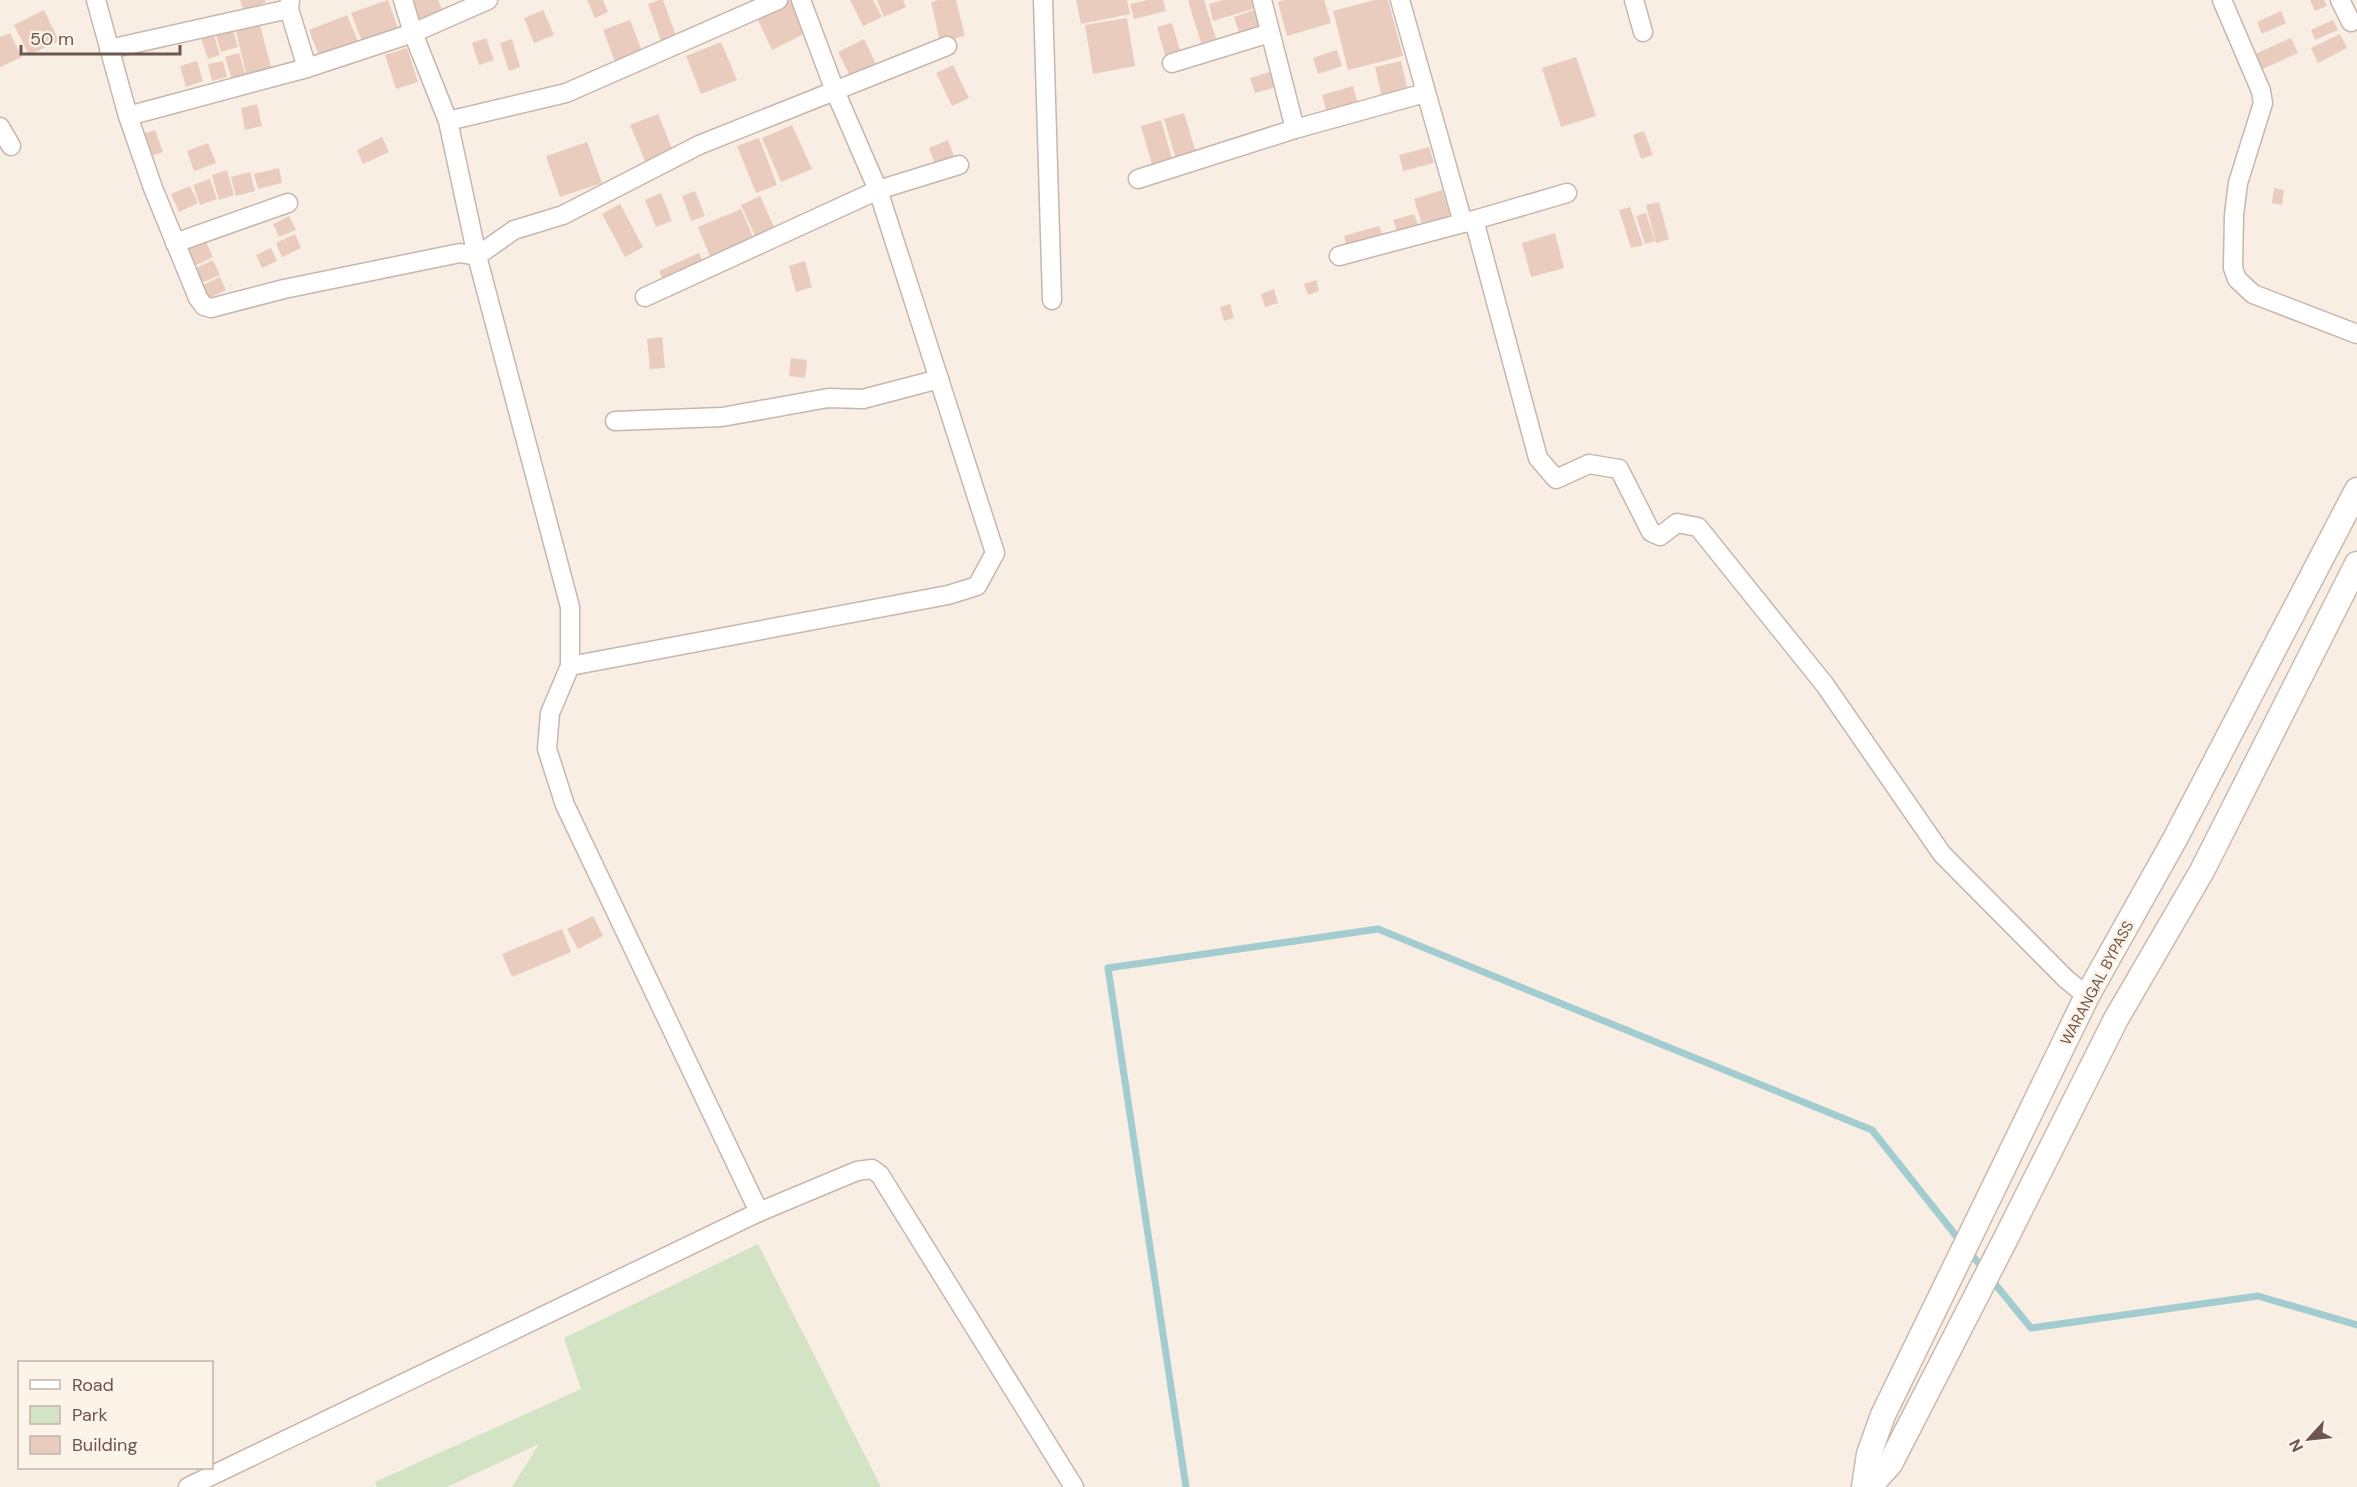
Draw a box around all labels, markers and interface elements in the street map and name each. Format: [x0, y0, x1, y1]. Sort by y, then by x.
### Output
scale bar [21, 18, 180, 56]
text: 50 m [30, 27, 74, 51]
street label: WARANGAL BYPASS [2056, 917, 2138, 1049]
legend [18, 1361, 213, 1469]
text: Road [72, 1373, 114, 1397]
text: Park [72, 1403, 108, 1427]
north arrow [2279, 1409, 2339, 1469]
text: Building [72, 1433, 137, 1457]
text: N [2284, 1436, 2308, 1456]

